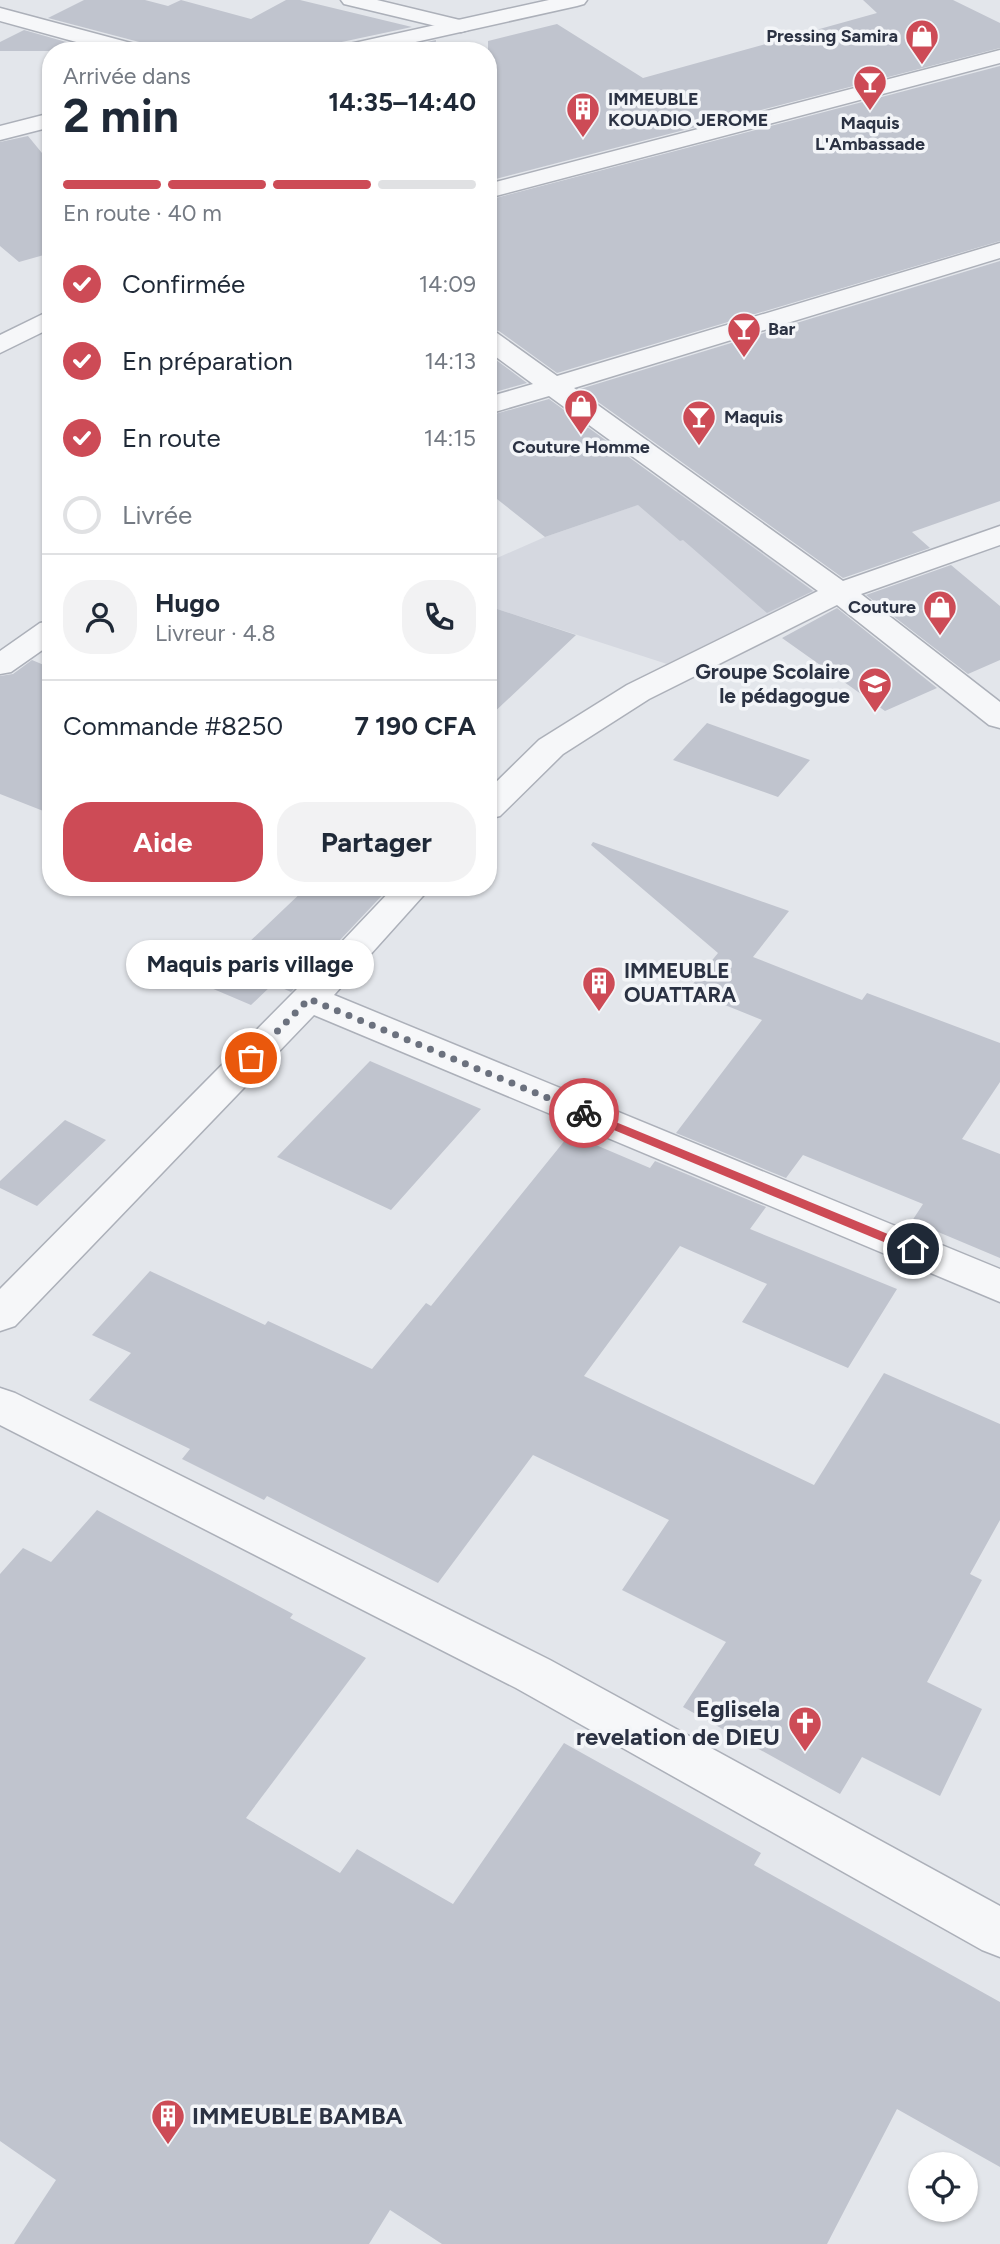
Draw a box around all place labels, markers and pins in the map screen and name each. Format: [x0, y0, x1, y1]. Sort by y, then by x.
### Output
shop icon: Pressing Samira [903, 17, 941, 66]
place label: Pressing Samira [766, 25, 898, 47]
bar icon: Maquis L'Ambassade [851, 63, 889, 112]
place label: IMMEUBLE KOUADIO JEROME [608, 88, 768, 131]
building icon: IMMEUBLE KOUADIO JEROME [564, 90, 602, 139]
place label: Maquis L'Ambassade [815, 112, 925, 155]
bar icon: Bar [725, 310, 763, 359]
place label: Bar [768, 318, 796, 340]
shop icon: Couture Homme [562, 387, 600, 436]
bar icon: Maquis [680, 398, 718, 447]
place label: Maquis [724, 406, 784, 428]
place label: Couture Homme [512, 436, 650, 458]
shop icon: Couture [921, 588, 959, 637]
place label: Couture [848, 596, 916, 618]
place label: Groupe Scolaire le pédagogue [695, 659, 850, 708]
school or university icon: Groupe Scolaire le pédagogue [856, 665, 894, 714]
callout: Maquis paris village [127, 939, 375, 988]
place label: IMMEUBLE OUATTARA [624, 958, 736, 1007]
building icon: IMMEUBLE OUATTARA [580, 964, 618, 1013]
pin [221, 1028, 281, 1088]
pin [883, 1219, 943, 1279]
place label: Eglisela revelation de DIEU [576, 1694, 780, 1751]
church icon: Eglisela revelation de DIEU [786, 1704, 824, 1753]
building icon: IMMEUBLE BAMBA [149, 2097, 187, 2146]
place label: IMMEUBLE BAMBA [192, 2101, 403, 2130]

